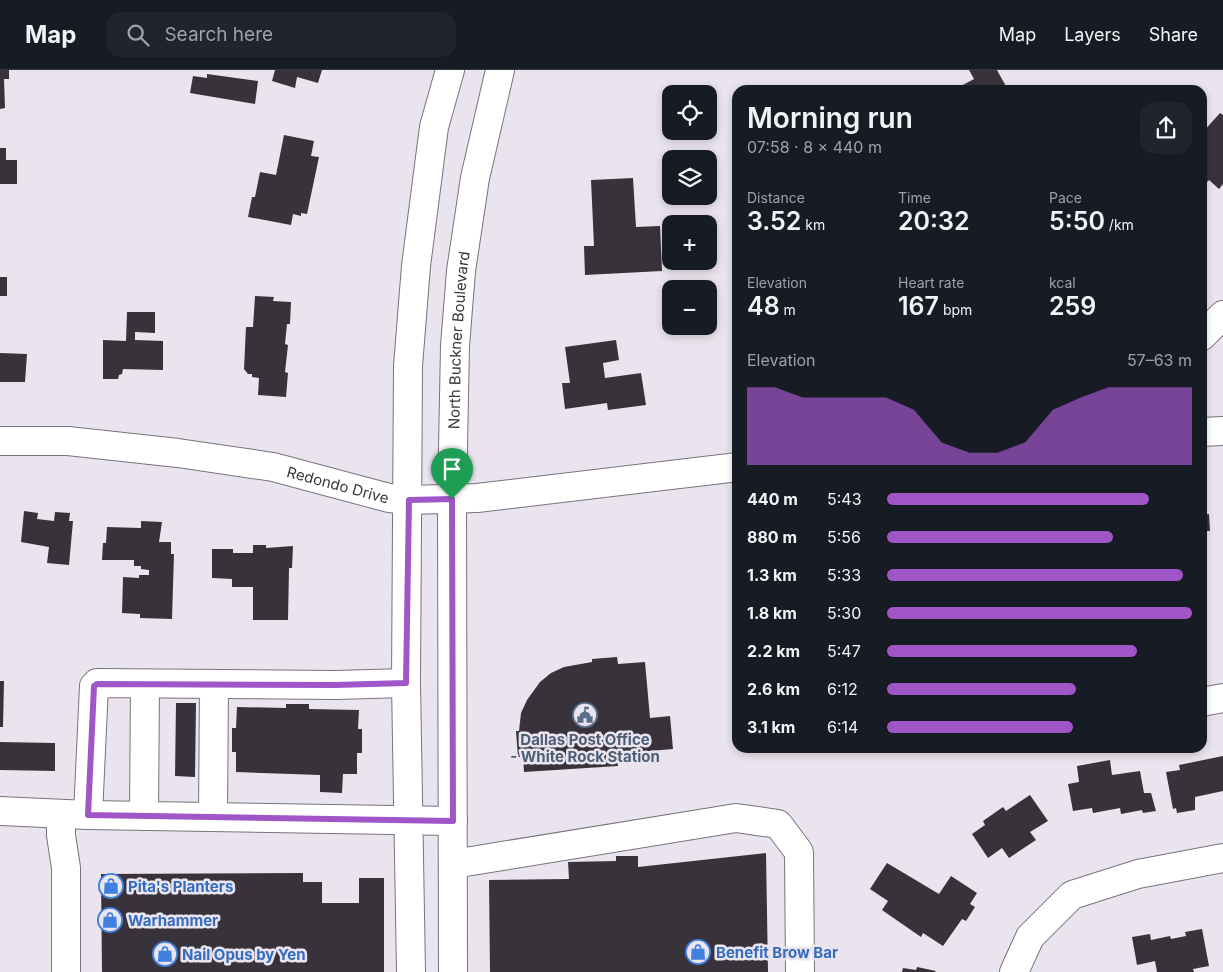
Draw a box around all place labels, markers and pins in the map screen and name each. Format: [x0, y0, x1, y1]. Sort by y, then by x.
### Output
pin [431, 448, 473, 499]
public building icon: Dallas Post Office - White Rock Station [572, 702, 598, 728]
place label: Dallas Post Office - White Rock Station [510, 730, 660, 766]
shop icon: Pita's Planters [98, 873, 124, 899]
place label: Pita's Planters [128, 877, 233, 896]
shop icon: Warhammer [97, 907, 123, 933]
place label: Warhammer [128, 911, 218, 930]
shop icon: Benefit Brow Bar [685, 939, 711, 965]
shop icon: Nail Opus by Yen [152, 941, 178, 967]
place label: Benefit Brow Bar [716, 943, 838, 962]
place label: Nail Opus by Yen [182, 945, 306, 964]

